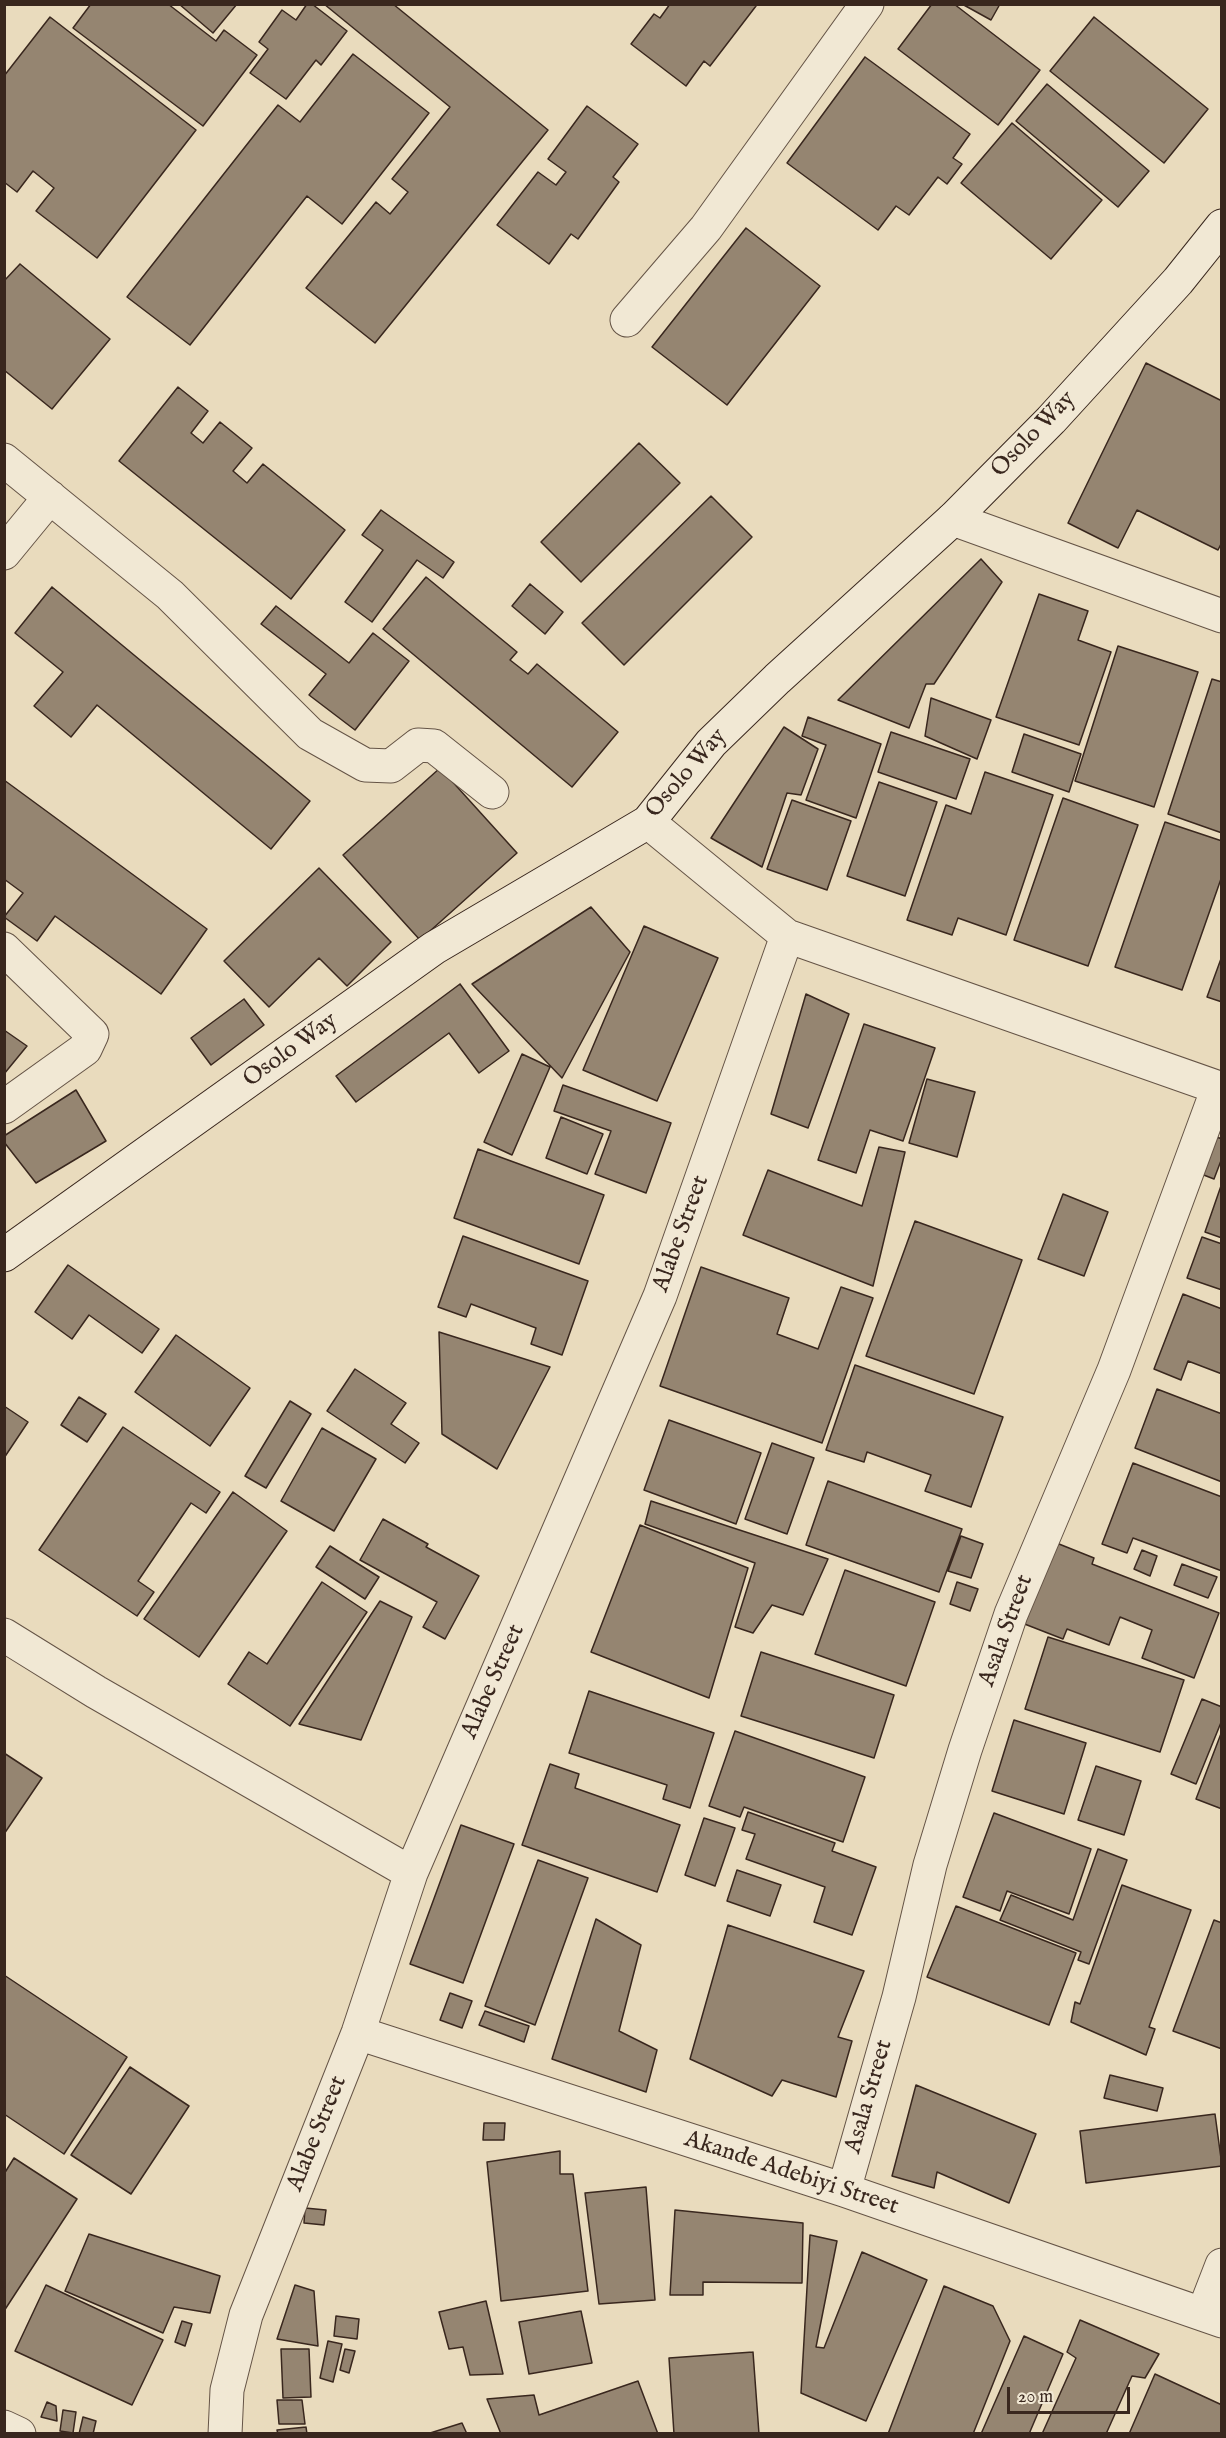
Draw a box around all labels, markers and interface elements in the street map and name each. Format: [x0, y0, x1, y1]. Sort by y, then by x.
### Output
street label: Osolo Way [986, 386, 1082, 484]
street label: Osolo Way [640, 723, 734, 825]
street label: Osolo Way [238, 1007, 344, 1095]
street label: Alabe Street [648, 1172, 716, 1296]
street label: Asala Street [973, 1571, 1041, 1691]
street label: Alabe Street [456, 1620, 532, 1744]
street label: Asala Street [840, 2037, 900, 2157]
street label: Alabe Street [282, 2072, 354, 2196]
street label: Akande Adebiyi Street [680, 2126, 902, 2222]
scale bar [1010, 2375, 1133, 2413]
text: 20 m [1018, 2386, 1053, 2409]

